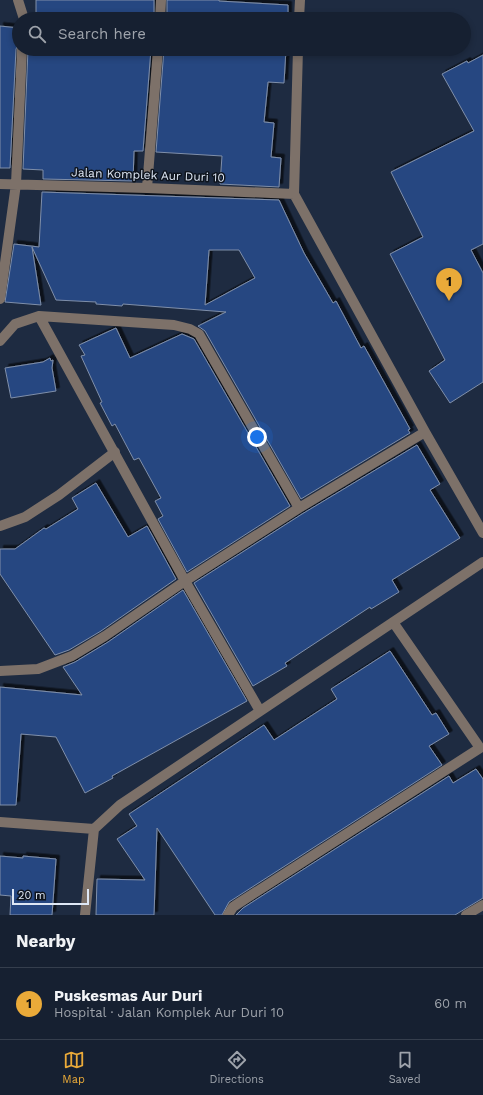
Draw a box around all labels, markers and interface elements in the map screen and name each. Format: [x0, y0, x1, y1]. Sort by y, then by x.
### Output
search box [12, 12, 471, 56]
icon: search [26, 23, 48, 45]
text: Search here [58, 25, 146, 43]
street label: Jalan Komplek Aur Duri 10 [71, 165, 225, 185]
pin: 1 [436, 268, 462, 301]
your location [247, 427, 267, 447]
scale bar [12, 887, 89, 906]
text: 20 m [18, 889, 46, 902]
text: Nearby [16, 931, 75, 951]
text: Puskesmas Aur Duri [54, 987, 202, 1005]
text: 1 [26, 996, 32, 1011]
text: 60 m [434, 996, 467, 1011]
text: Hospital · Jalan Komplek Aur Duri 10 [54, 1005, 284, 1020]
tab: Map [62, 1049, 85, 1086]
tab: Directions [210, 1049, 264, 1086]
tab: Saved [389, 1049, 421, 1086]

